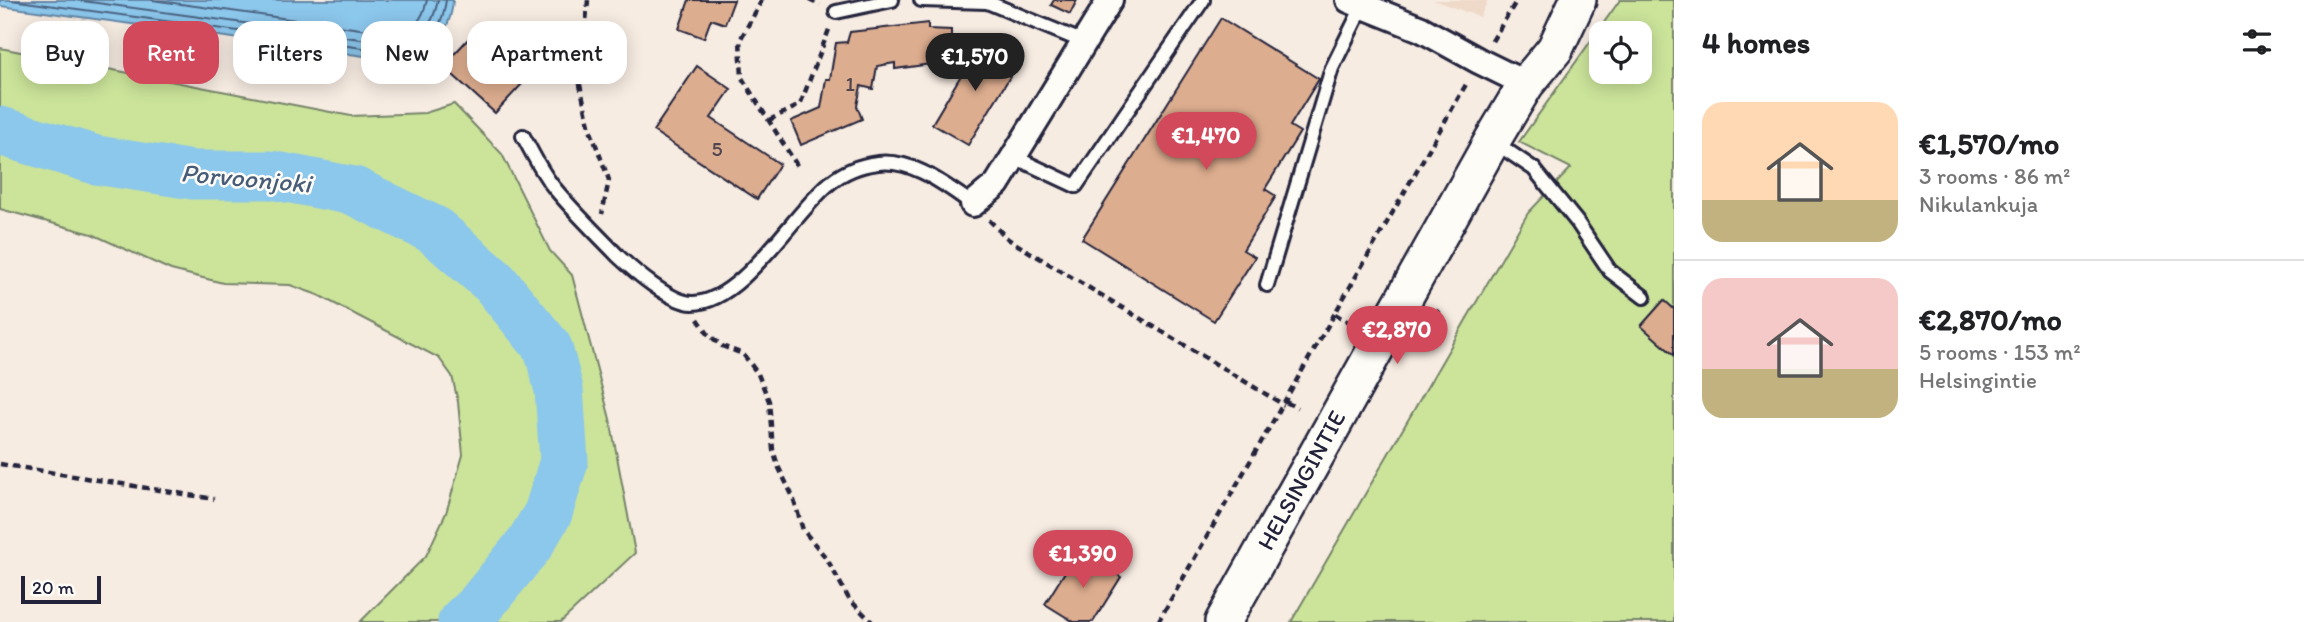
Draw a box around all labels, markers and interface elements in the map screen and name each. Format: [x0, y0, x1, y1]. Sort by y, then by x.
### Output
chip: Buy [21, 21, 109, 84]
chip: Rent [123, 21, 219, 84]
chip: Filters [233, 21, 347, 84]
chip: New [361, 21, 453, 84]
chip: Apartment [467, 21, 627, 84]
map controls [1589, 21, 1652, 84]
button: locate [1589, 21, 1652, 84]
icon: filters [2238, 23, 2276, 61]
text: 4 homes [1702, 24, 1810, 61]
pin: €1,570 [918, 34, 1032, 93]
text: €1,570 [942, 42, 1008, 70]
house number: 1 [845, 71, 855, 96]
pin: €1,470 [1149, 113, 1263, 172]
text: €1,470 [1172, 121, 1240, 149]
text: €1,570/mo [1919, 125, 2059, 162]
icon: home [1758, 130, 1842, 214]
house number: 5 [711, 136, 723, 161]
water label: Porvoonjoki [180, 156, 315, 200]
text: 3 rooms · 86 m² [1919, 162, 2071, 190]
text: Nikulankuja [1919, 190, 2038, 218]
text: €2,870/mo [1919, 301, 2062, 338]
pin: €2,870 [1340, 306, 1454, 366]
icon: home [1758, 306, 1842, 390]
text: €2,870 [1363, 315, 1431, 343]
text: 5 rooms · 153 m² [1919, 338, 2081, 366]
text: Helsingintie [1919, 366, 2037, 394]
street label: HELSINGINTIE [1251, 405, 1351, 555]
pin: €1,390 [1026, 530, 1140, 590]
text: €1,390 [1049, 539, 1117, 567]
scale bar [21, 573, 102, 605]
text: 20 m [32, 576, 74, 599]

